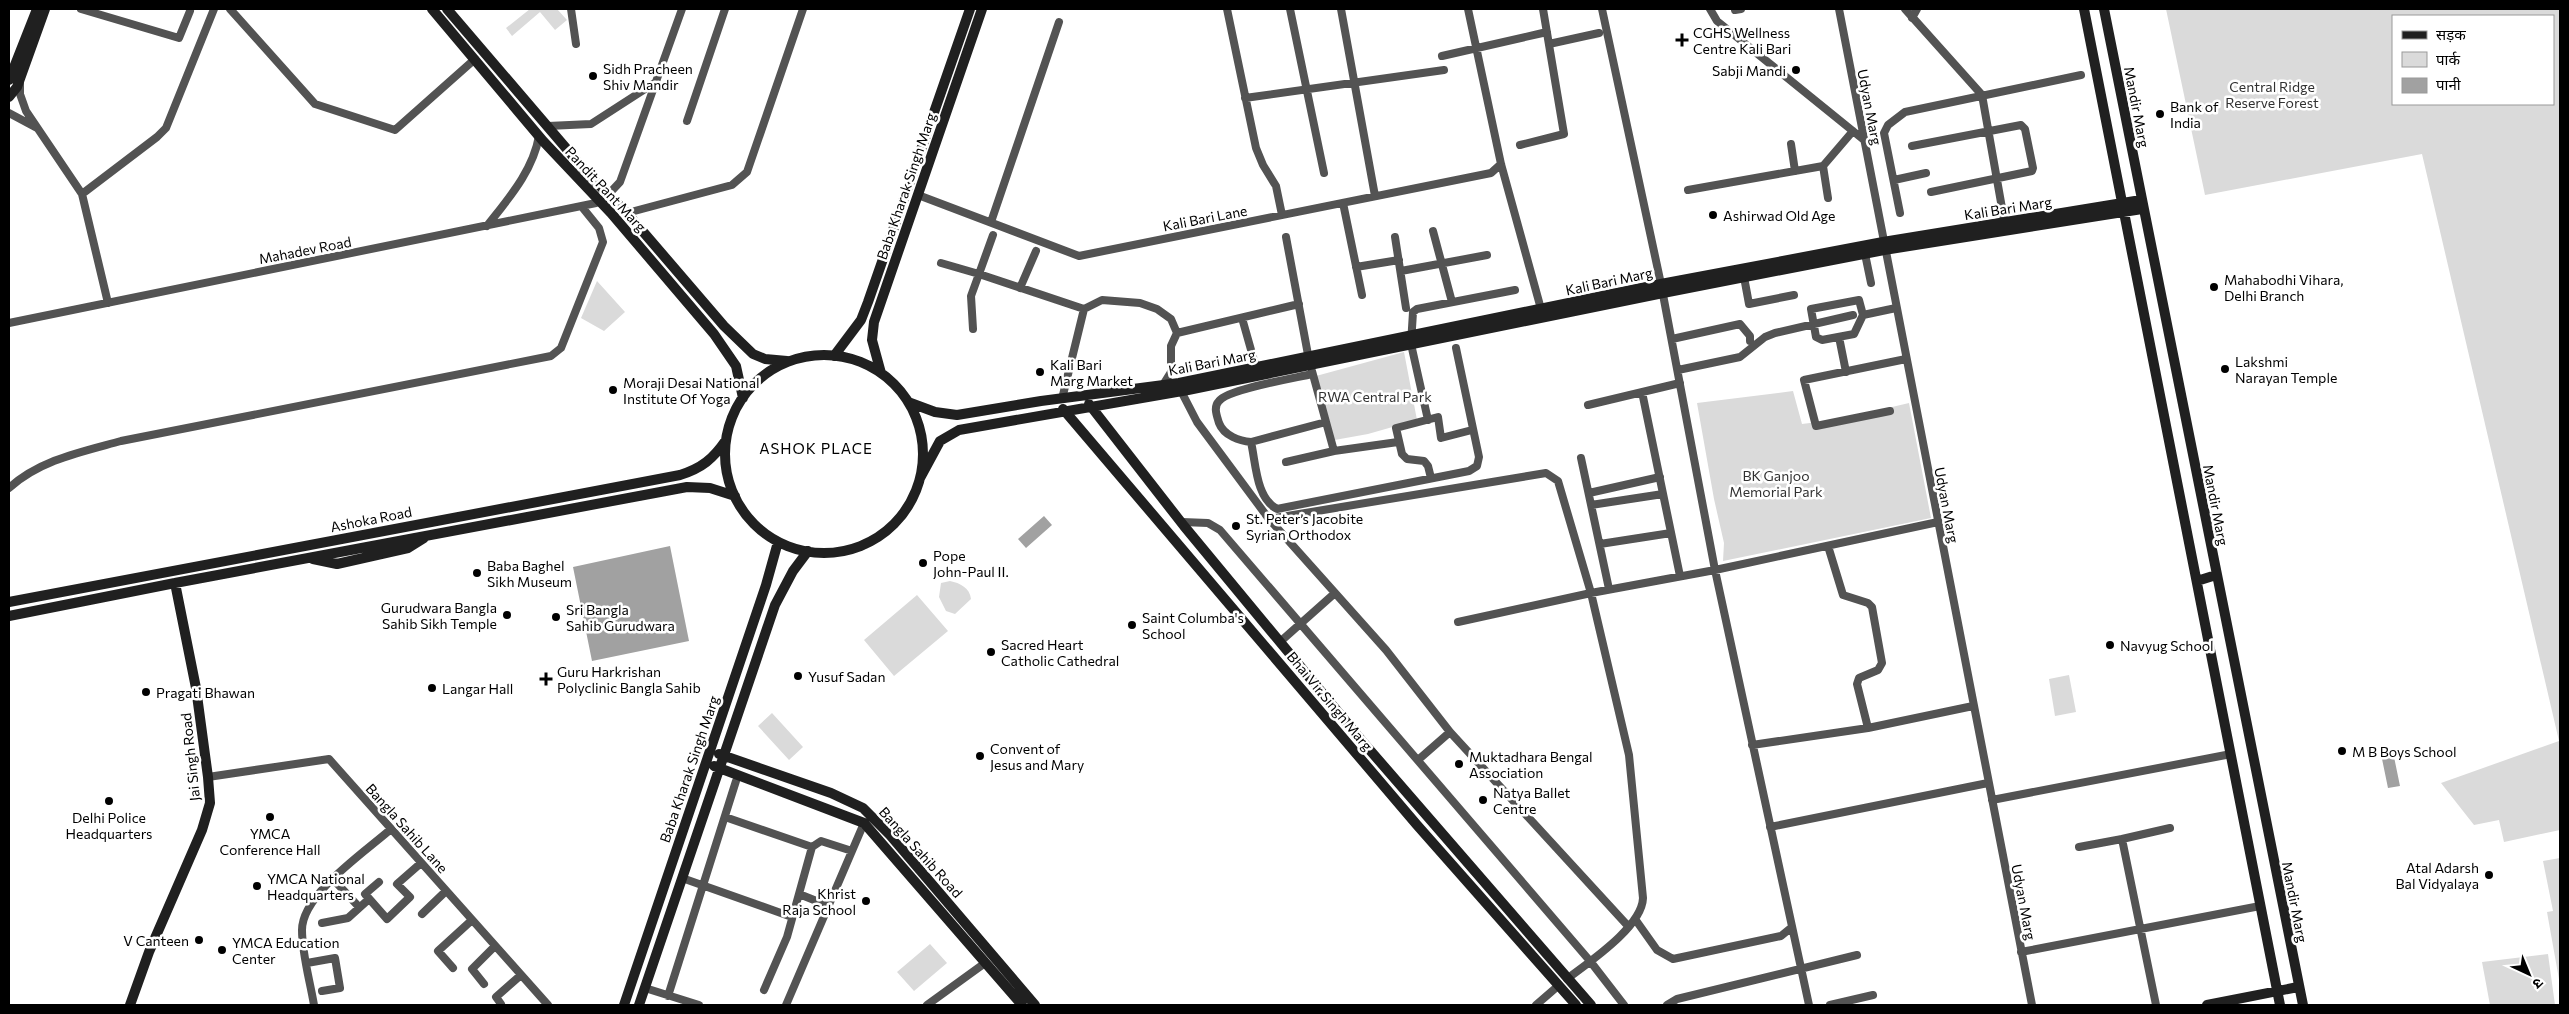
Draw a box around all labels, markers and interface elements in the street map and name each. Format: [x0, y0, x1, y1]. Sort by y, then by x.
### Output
legend [2392, 15, 2554, 105]
place label: CGHS Wellness Centre Kali Bari [1693, 24, 1791, 57]
text: सड़क [2436, 25, 2466, 43]
marker: CGHS Wellness Centre Kali Bari [1675, 33, 1689, 47]
text: पार्क [2436, 50, 2460, 68]
place label: Sidh Pracheen Shiv Mandir [603, 60, 693, 93]
place label: Sabji Mandi [1712, 62, 1786, 79]
marker: Sabji Mandi [1790, 64, 1802, 76]
street label: Mandir Marg [2121, 65, 2153, 149]
street label: Udyan Marg [1854, 67, 1886, 147]
marker: Sidh Pracheen Shiv Mandir [587, 70, 599, 82]
text: पानी [2436, 75, 2462, 93]
park label: Central Ridge Reserve Forest [2225, 78, 2319, 111]
place label: Bank of India [2170, 98, 2219, 131]
marker: Bank of India [2154, 108, 2166, 120]
street label: Baba Kharak Singh Marg [873, 110, 939, 262]
street label: Pandit Pant Marg [562, 143, 650, 236]
street label: Kali Bari Marg [1963, 193, 2053, 223]
street label: Kali Bari Lane [1161, 201, 1249, 235]
place label: Ashirwad Old Age [1723, 207, 1835, 224]
marker: Ashirwad Old Age [1707, 209, 1719, 221]
street label: Mahadev Road [257, 233, 353, 267]
street label: Kali Bari Marg [1564, 263, 1654, 299]
place label: Mahabodhi Vihara, Delhi Branch [2224, 271, 2344, 304]
marker: Mahabodhi Vihara, Delhi Branch [2208, 281, 2220, 293]
street label: Kali Bari Marg [1167, 345, 1257, 379]
place label: Lakshmi Narayan Temple [2235, 353, 2337, 386]
place label: Kali Bari Marg Market [1050, 356, 1133, 389]
marker: Lakshmi Narayan Temple [2219, 363, 2231, 375]
marker: Kali Bari Marg Market [1034, 366, 1046, 378]
place label: Moraji Desai National Institute Of Yoga [623, 374, 760, 407]
marker: Moraji Desai National Institute Of Yoga [607, 384, 619, 396]
park label: RWA Central Park [1318, 388, 1432, 405]
district label: ASHOK PLACE [759, 439, 873, 457]
street label: Mandir Marg [2200, 463, 2232, 547]
street label: Udyan Marg [1931, 465, 1963, 545]
park label: BK Ganjoo Memorial Park [1729, 467, 1823, 500]
street label: Ashoka Road [329, 503, 413, 535]
place label: St. Peter’s Jacobite Syrian Orthodox [1246, 510, 1363, 543]
marker: St. Peter’s Jacobite Syrian Orthodox [1230, 520, 1242, 532]
place label: Pope John-Paul II. [933, 547, 1009, 580]
place label: Baba Baghel Sikh Museum [487, 557, 572, 590]
marker: Pope John-Paul II. [917, 557, 929, 569]
marker: Baba Baghel Sikh Museum [471, 567, 483, 579]
place label: Gurudwara Bangla Sahib Sikh Temple [381, 599, 497, 632]
place label: Sri Bangla Sahib Gurudwara [566, 601, 675, 634]
marker: Gurudwara Bangla Sahib Sikh Temple [501, 609, 513, 621]
place label: Saint Columba's School [1142, 609, 1244, 642]
marker: Sri Bangla Sahib Gurudwara [550, 611, 562, 623]
marker: Saint Columba's School [1126, 619, 1138, 631]
place label: Sacred Heart Catholic Cathedral [1001, 636, 1119, 669]
place label: Navyug School [2120, 637, 2214, 654]
marker: Navyug School [2104, 639, 2116, 651]
marker: Sacred Heart Catholic Cathedral [985, 646, 997, 658]
street label: Bhai Vir Singh Marg [1284, 648, 1377, 754]
place label: Guru Harkrishan Polyclinic Bangla Sahib [557, 663, 701, 696]
place label: Yusuf Sadan [808, 668, 885, 685]
marker: Yusuf Sadan [792, 670, 804, 682]
marker: Guru Harkrishan Polyclinic Bangla Sahib [539, 672, 553, 686]
place label: Langar Hall [442, 680, 513, 697]
marker: Langar Hall [426, 682, 438, 694]
place label: Pragati Bhawan [156, 684, 255, 701]
marker: Pragati Bhawan [140, 686, 152, 698]
street label: Baba Kharak Singh Marg [656, 693, 722, 845]
street label: Jai Singh Road [177, 712, 203, 802]
place label: Convent of Jesus and Mary [990, 740, 1084, 773]
place label: M B Boys School [2352, 743, 2457, 760]
marker: M B Boys School [2336, 745, 2348, 757]
place label: Muktadhara Bengal Association [1469, 748, 1593, 781]
marker: Convent of Jesus and Mary [974, 750, 986, 762]
marker: Muktadhara Bengal Association [1453, 758, 1465, 770]
street label: Bangla Sahib Lane [362, 780, 452, 876]
place label: Natya Ballet Centre [1493, 784, 1570, 817]
marker: Natya Ballet Centre [1477, 794, 1489, 806]
marker: Delhi Police Headquarters [103, 795, 115, 807]
street label: Bangla Sahib Road [876, 803, 966, 901]
place label: Delhi Police Headquarters [66, 809, 152, 842]
marker: YMCA Conference Hall [264, 811, 276, 823]
place label: YMCA Conference Hall [219, 825, 321, 858]
place label: Atal Adarsh Bal Vidyalaya [2396, 859, 2479, 892]
street label: Mandir Marg [2279, 860, 2311, 944]
street label: Udyan Marg [2008, 862, 2040, 942]
marker: Atal Adarsh Bal Vidyalaya [2483, 869, 2495, 881]
place label: YMCA National Headquarters [267, 870, 365, 903]
marker: YMCA National Headquarters [251, 880, 263, 892]
place label: Khrist Raja School [782, 885, 856, 918]
marker: Khrist Raja School [860, 895, 872, 907]
place label: V Canteen [123, 932, 189, 949]
marker: V Canteen [193, 934, 205, 946]
place label: YMCA Education Center [232, 934, 340, 967]
marker: YMCA Education Center [216, 944, 228, 956]
north arrow [2504, 949, 2554, 999]
text: उ [2529, 975, 2547, 993]

